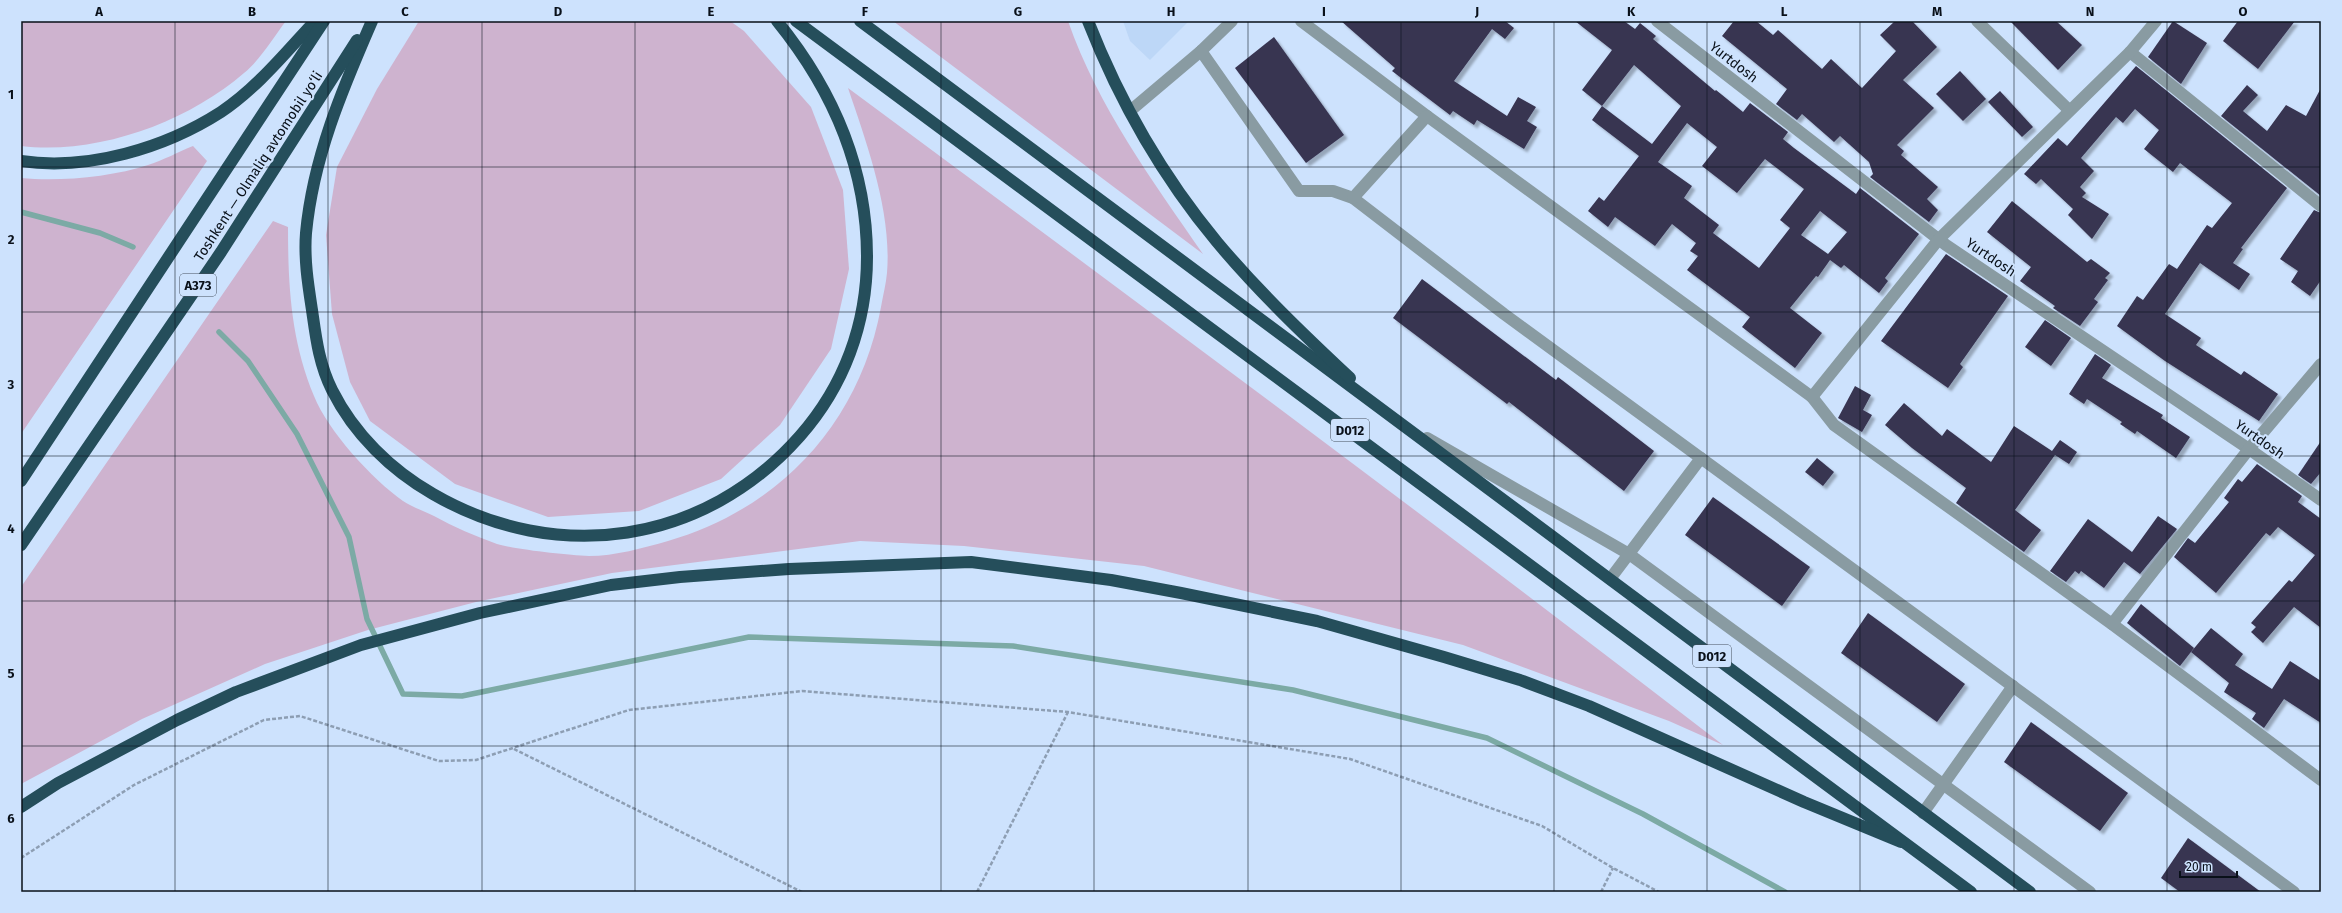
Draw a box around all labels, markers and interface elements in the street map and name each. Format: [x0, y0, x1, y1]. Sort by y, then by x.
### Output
text: A [94, 4, 103, 19]
text: B [248, 4, 256, 19]
text: C [401, 4, 409, 19]
text: D [554, 4, 563, 19]
text: E [708, 4, 715, 19]
text: F [862, 4, 869, 19]
text: G [1014, 4, 1022, 19]
text: H [1167, 4, 1175, 19]
text: I [1322, 4, 1326, 19]
text: J [1474, 4, 1479, 19]
text: K [1627, 4, 1636, 19]
text: L [1781, 4, 1788, 19]
text: M [1932, 4, 1942, 19]
text: N [2086, 4, 2094, 19]
text: O [2239, 4, 2248, 19]
street label: Yurtdosh [1706, 38, 1761, 87]
street label: Toshkent — Olmaliq avtomobil yo‘li [191, 68, 326, 264]
text: 1 [8, 87, 14, 102]
text: 2 [8, 232, 15, 247]
street label: Yurtdosh [1962, 235, 2019, 280]
road number: A373 [180, 274, 216, 296]
text: 3 [7, 377, 15, 392]
street label: Yurtdosh [2232, 416, 2288, 463]
road number: D012 [1331, 419, 1369, 441]
text: 4 [7, 521, 15, 536]
road number: D012 [1693, 645, 1731, 667]
text: 5 [8, 666, 15, 681]
text: 6 [7, 811, 15, 826]
scale bar [2180, 853, 2237, 879]
text: 20 m [2186, 860, 2212, 874]

